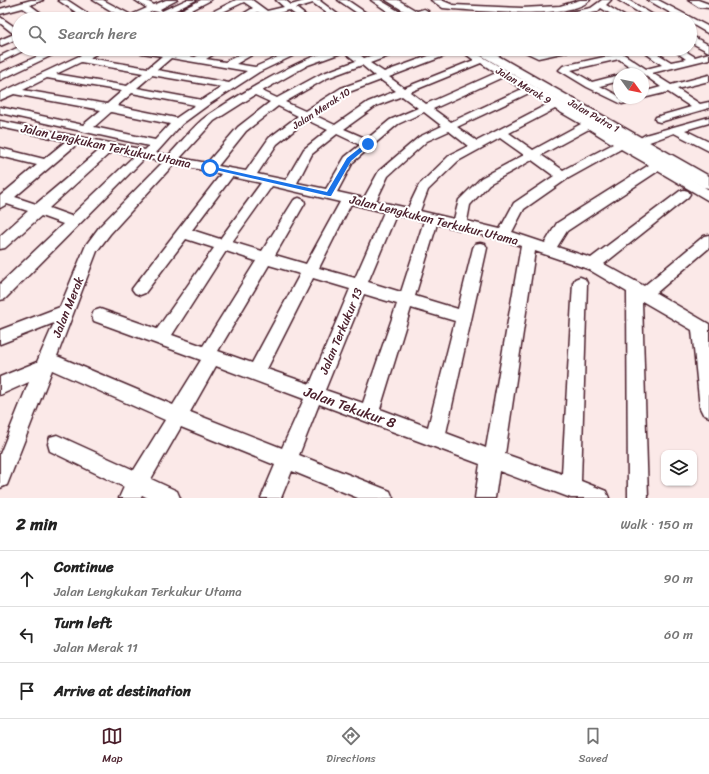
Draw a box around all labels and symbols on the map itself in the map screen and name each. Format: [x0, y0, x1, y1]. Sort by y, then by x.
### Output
street label: Jalan Merak 9 [491, 62, 555, 110]
north arrow [613, 68, 649, 104]
street label: Jalan Merak 10 [288, 83, 354, 135]
street label: Jalan Putra 1 [564, 93, 623, 138]
street label: Jalan Lengkukan Terkukur Utama [18, 117, 193, 175]
route end [359, 135, 377, 153]
route start [201, 159, 219, 177]
street label: Jalan Lengkukan Terkukur Utama [346, 188, 521, 252]
street label: Jalan Merak [45, 273, 90, 342]
street label: Jalan Terkukur 13 [312, 284, 369, 379]
street label: Jalan Tekukur 8 [299, 379, 400, 436]

